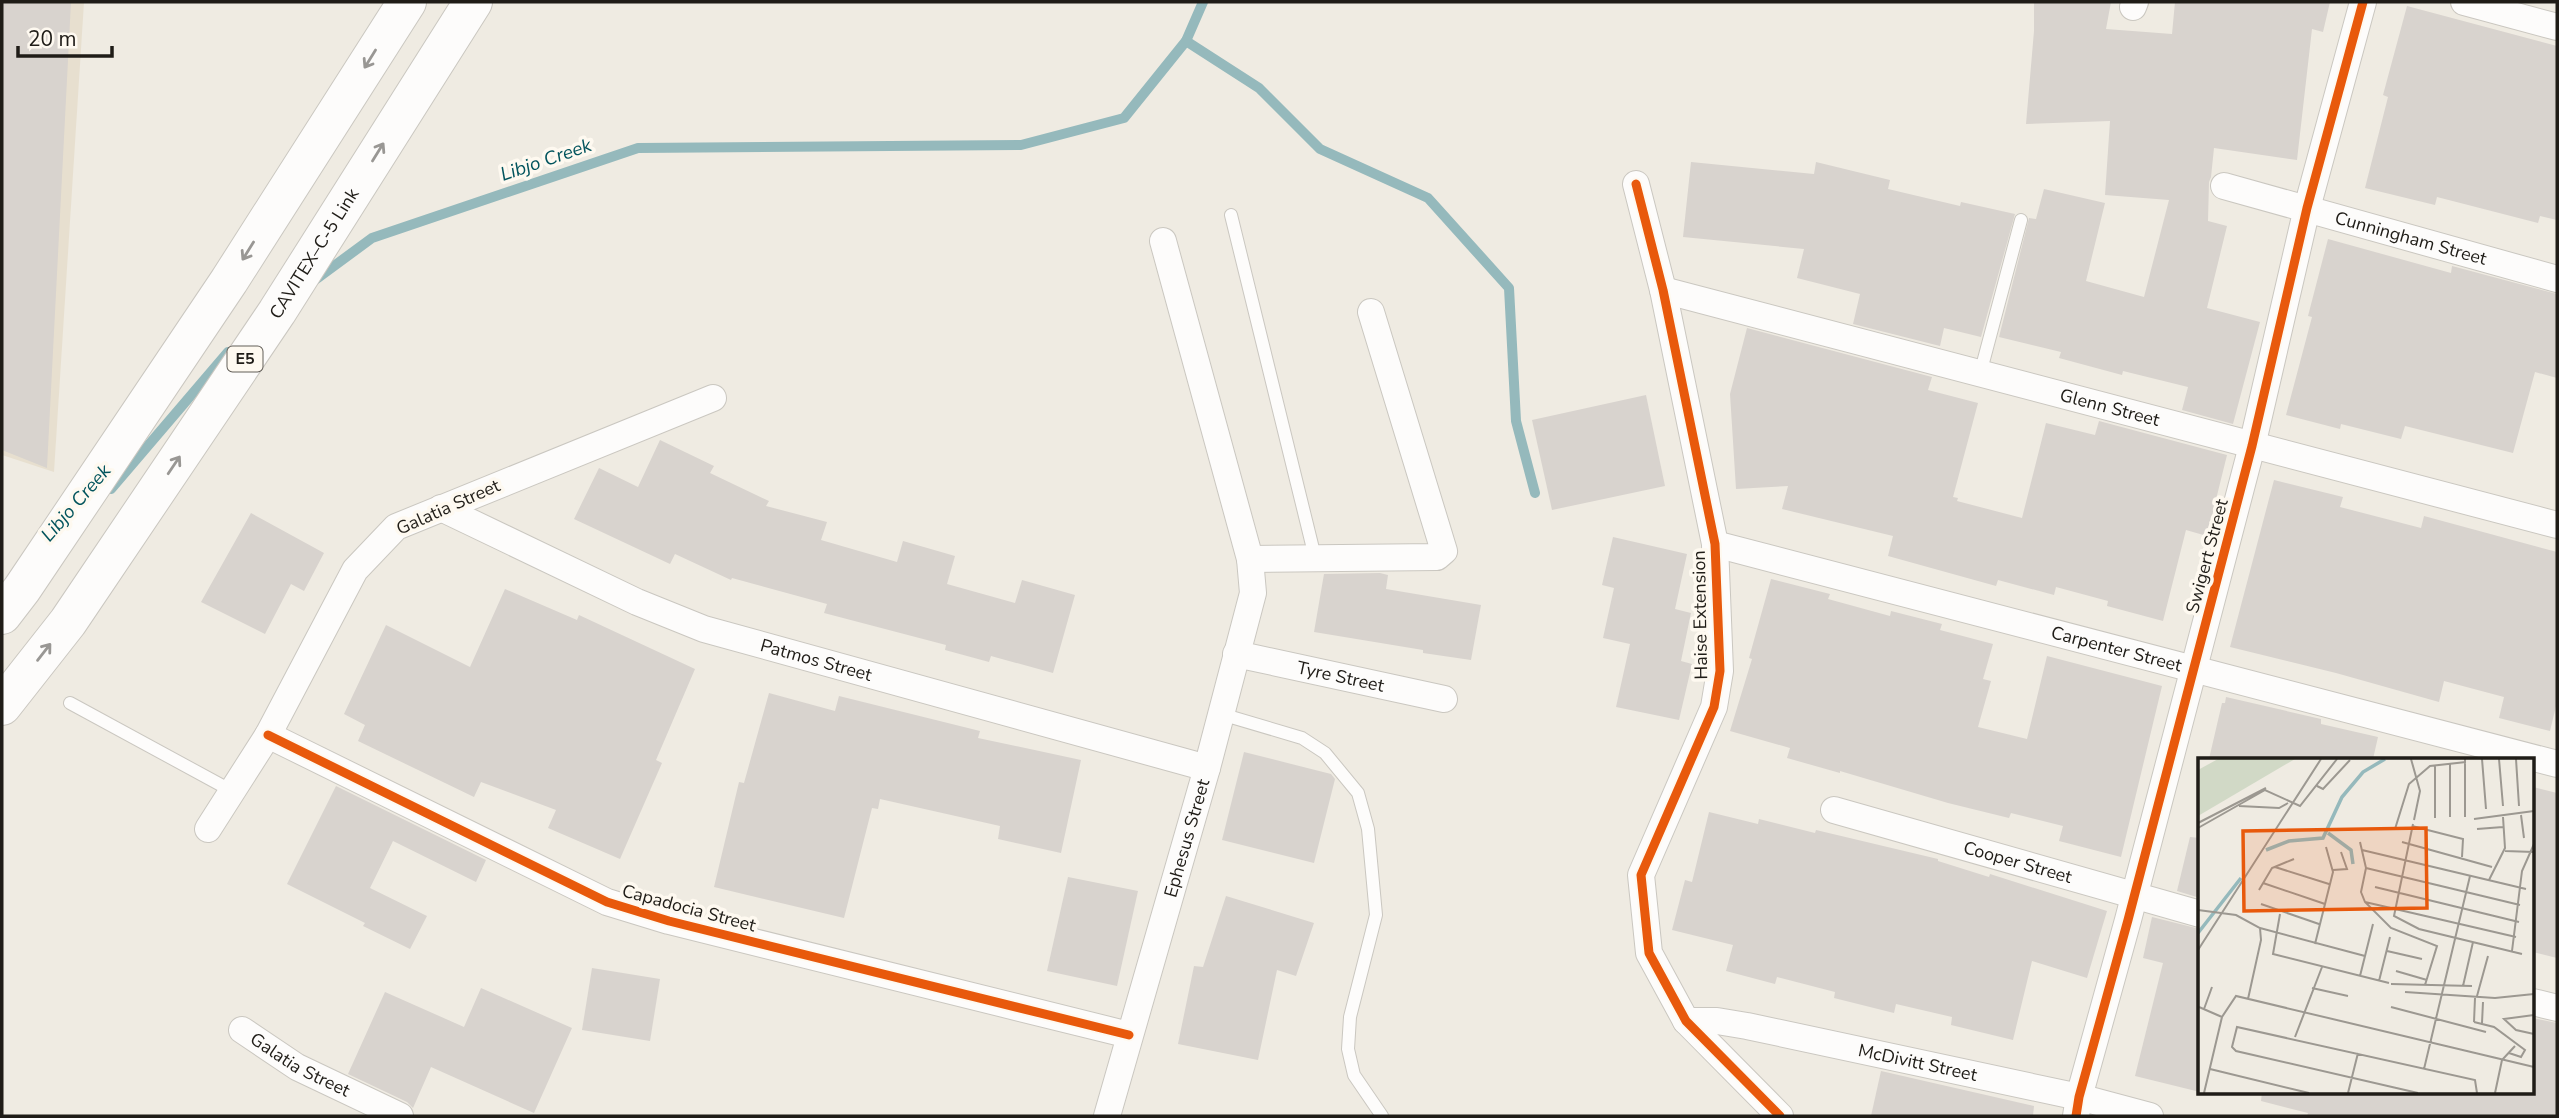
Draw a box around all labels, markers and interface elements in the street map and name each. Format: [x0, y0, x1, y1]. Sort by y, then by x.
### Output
scale bar [18, 14, 112, 58]
text: 20 m [28, 25, 77, 53]
one-way arrow [363, 49, 377, 69]
water label: Libjo Creek [497, 132, 596, 188]
one-way arrow [372, 142, 386, 162]
street label: CAVITEX–C-5 Link [264, 183, 365, 323]
street label: Cunningham Street [2332, 206, 2490, 271]
one-way arrow [241, 241, 255, 261]
road number: E5 [228, 346, 262, 372]
street label: Glenn Street [2057, 383, 2163, 432]
one-way arrow [166, 456, 181, 475]
water label: Libjo Creek [35, 458, 117, 547]
street label: Galatia Street [392, 473, 504, 541]
street label: Swigert Street [2180, 496, 2234, 616]
street label: Haise Extension [1687, 550, 1713, 680]
street label: Carpenter Street [2049, 620, 2185, 678]
street label: Patmos Street [758, 633, 875, 687]
one-way arrow [36, 643, 51, 662]
street label: Tyre Street [1295, 656, 1387, 698]
inset map [2198, 758, 2534, 1094]
street label: Ephesus Street [1158, 776, 1215, 900]
street label: Cooper Street [1961, 835, 2075, 889]
street label: Capadocia Street [619, 879, 759, 938]
street label: Galatia Street [246, 1027, 355, 1103]
street label: McDivitt Street [1856, 1038, 1980, 1087]

